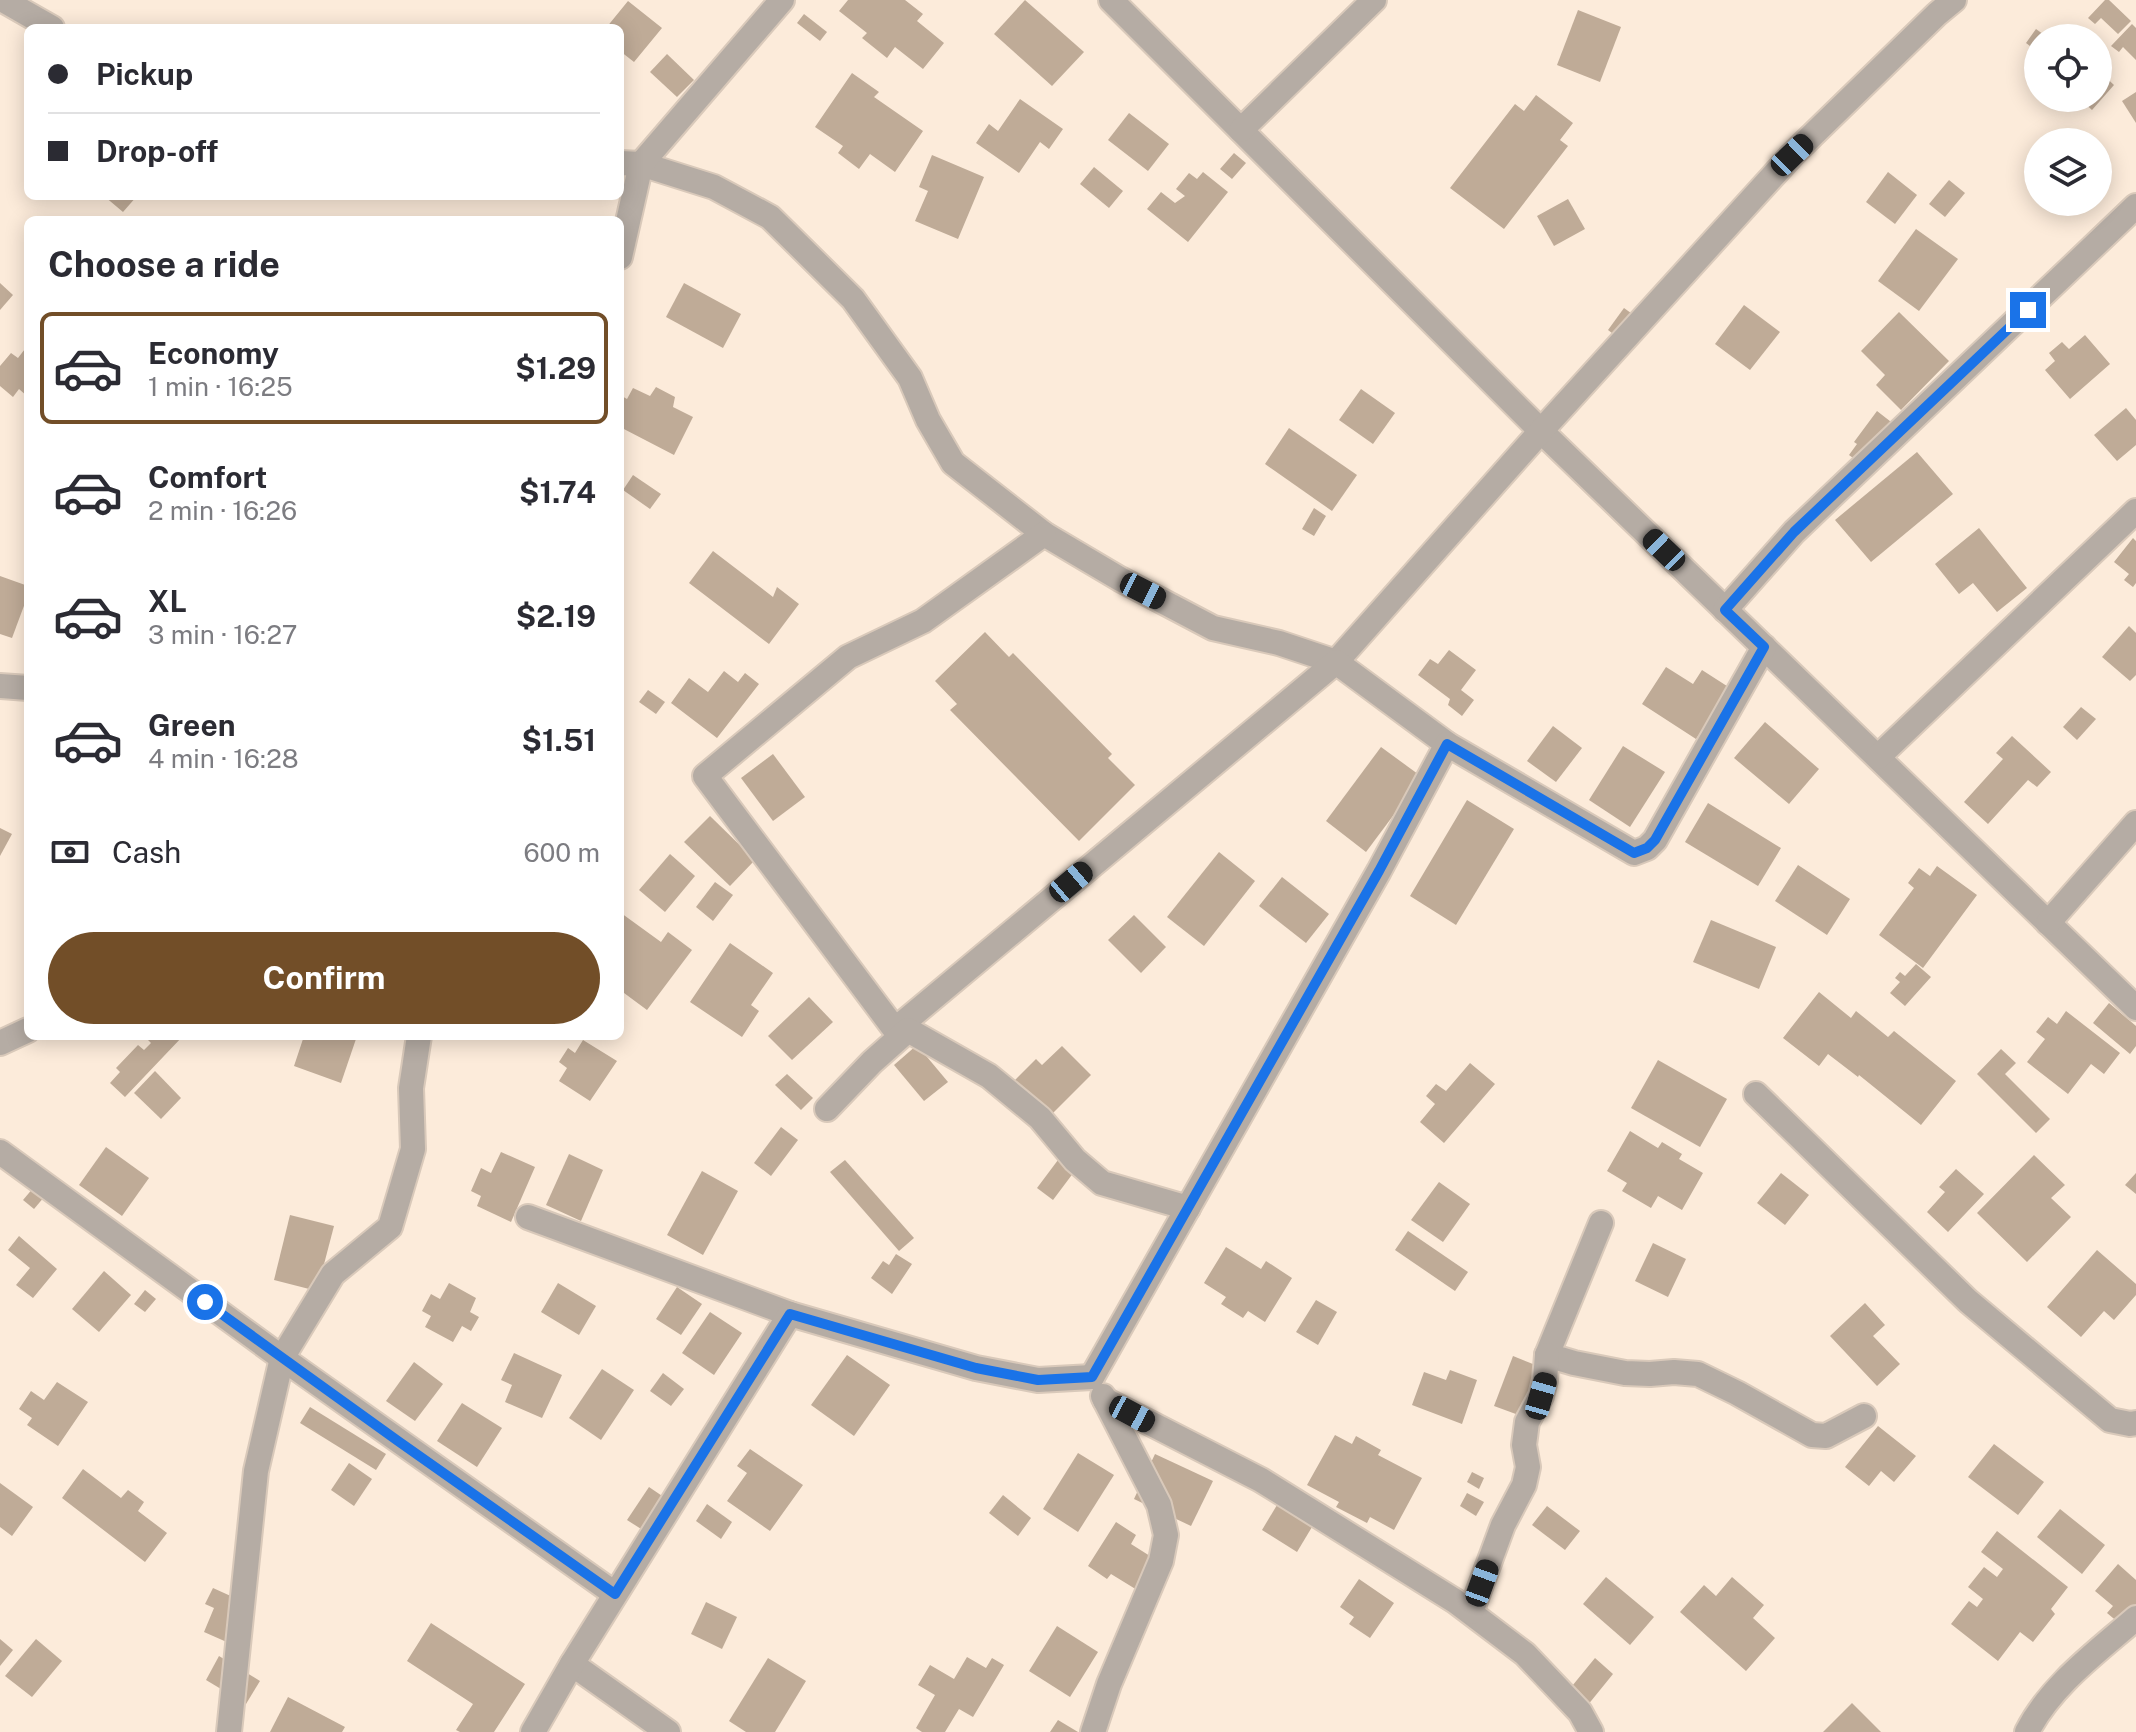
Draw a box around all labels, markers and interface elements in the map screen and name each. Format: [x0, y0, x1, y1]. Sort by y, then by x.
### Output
map controls [2024, 24, 2112, 216]
button: locate [2024, 24, 2112, 112]
text: Pickup [96, 56, 193, 92]
button: layers [2024, 128, 2112, 216]
car [1766, 130, 1818, 180]
text: Drop-off [96, 133, 218, 169]
text: Choose a ride [48, 243, 280, 285]
route end [2010, 292, 2046, 328]
icon: car [52, 332, 124, 404]
text: Economy [148, 335, 279, 371]
text: $1.29 [515, 350, 596, 386]
text: 1 min · 16:25 [148, 371, 293, 402]
icon: car [52, 456, 124, 528]
text: Comfort [148, 459, 267, 495]
text: $1.74 [519, 474, 596, 510]
text: 2 min · 16:26 [148, 495, 297, 526]
car [1638, 525, 1690, 575]
car [1116, 569, 1170, 613]
icon: car [52, 580, 124, 652]
text: XL [148, 583, 187, 619]
text: $2.19 [516, 598, 596, 634]
text: 3 min · 16:27 [148, 619, 298, 650]
icon: car [52, 704, 124, 776]
text: Green [148, 707, 235, 743]
text: $1.51 [522, 722, 596, 758]
text: 4 min · 16:28 [148, 743, 299, 774]
icon: cash [48, 830, 92, 874]
text: Cash [112, 834, 181, 870]
text: 600 m [524, 837, 600, 868]
car [1045, 857, 1097, 907]
button: Confirm [48, 932, 600, 1024]
route start [187, 1284, 223, 1320]
car [1523, 1370, 1559, 1422]
car [1105, 1392, 1159, 1436]
car [1463, 1556, 1501, 1610]

